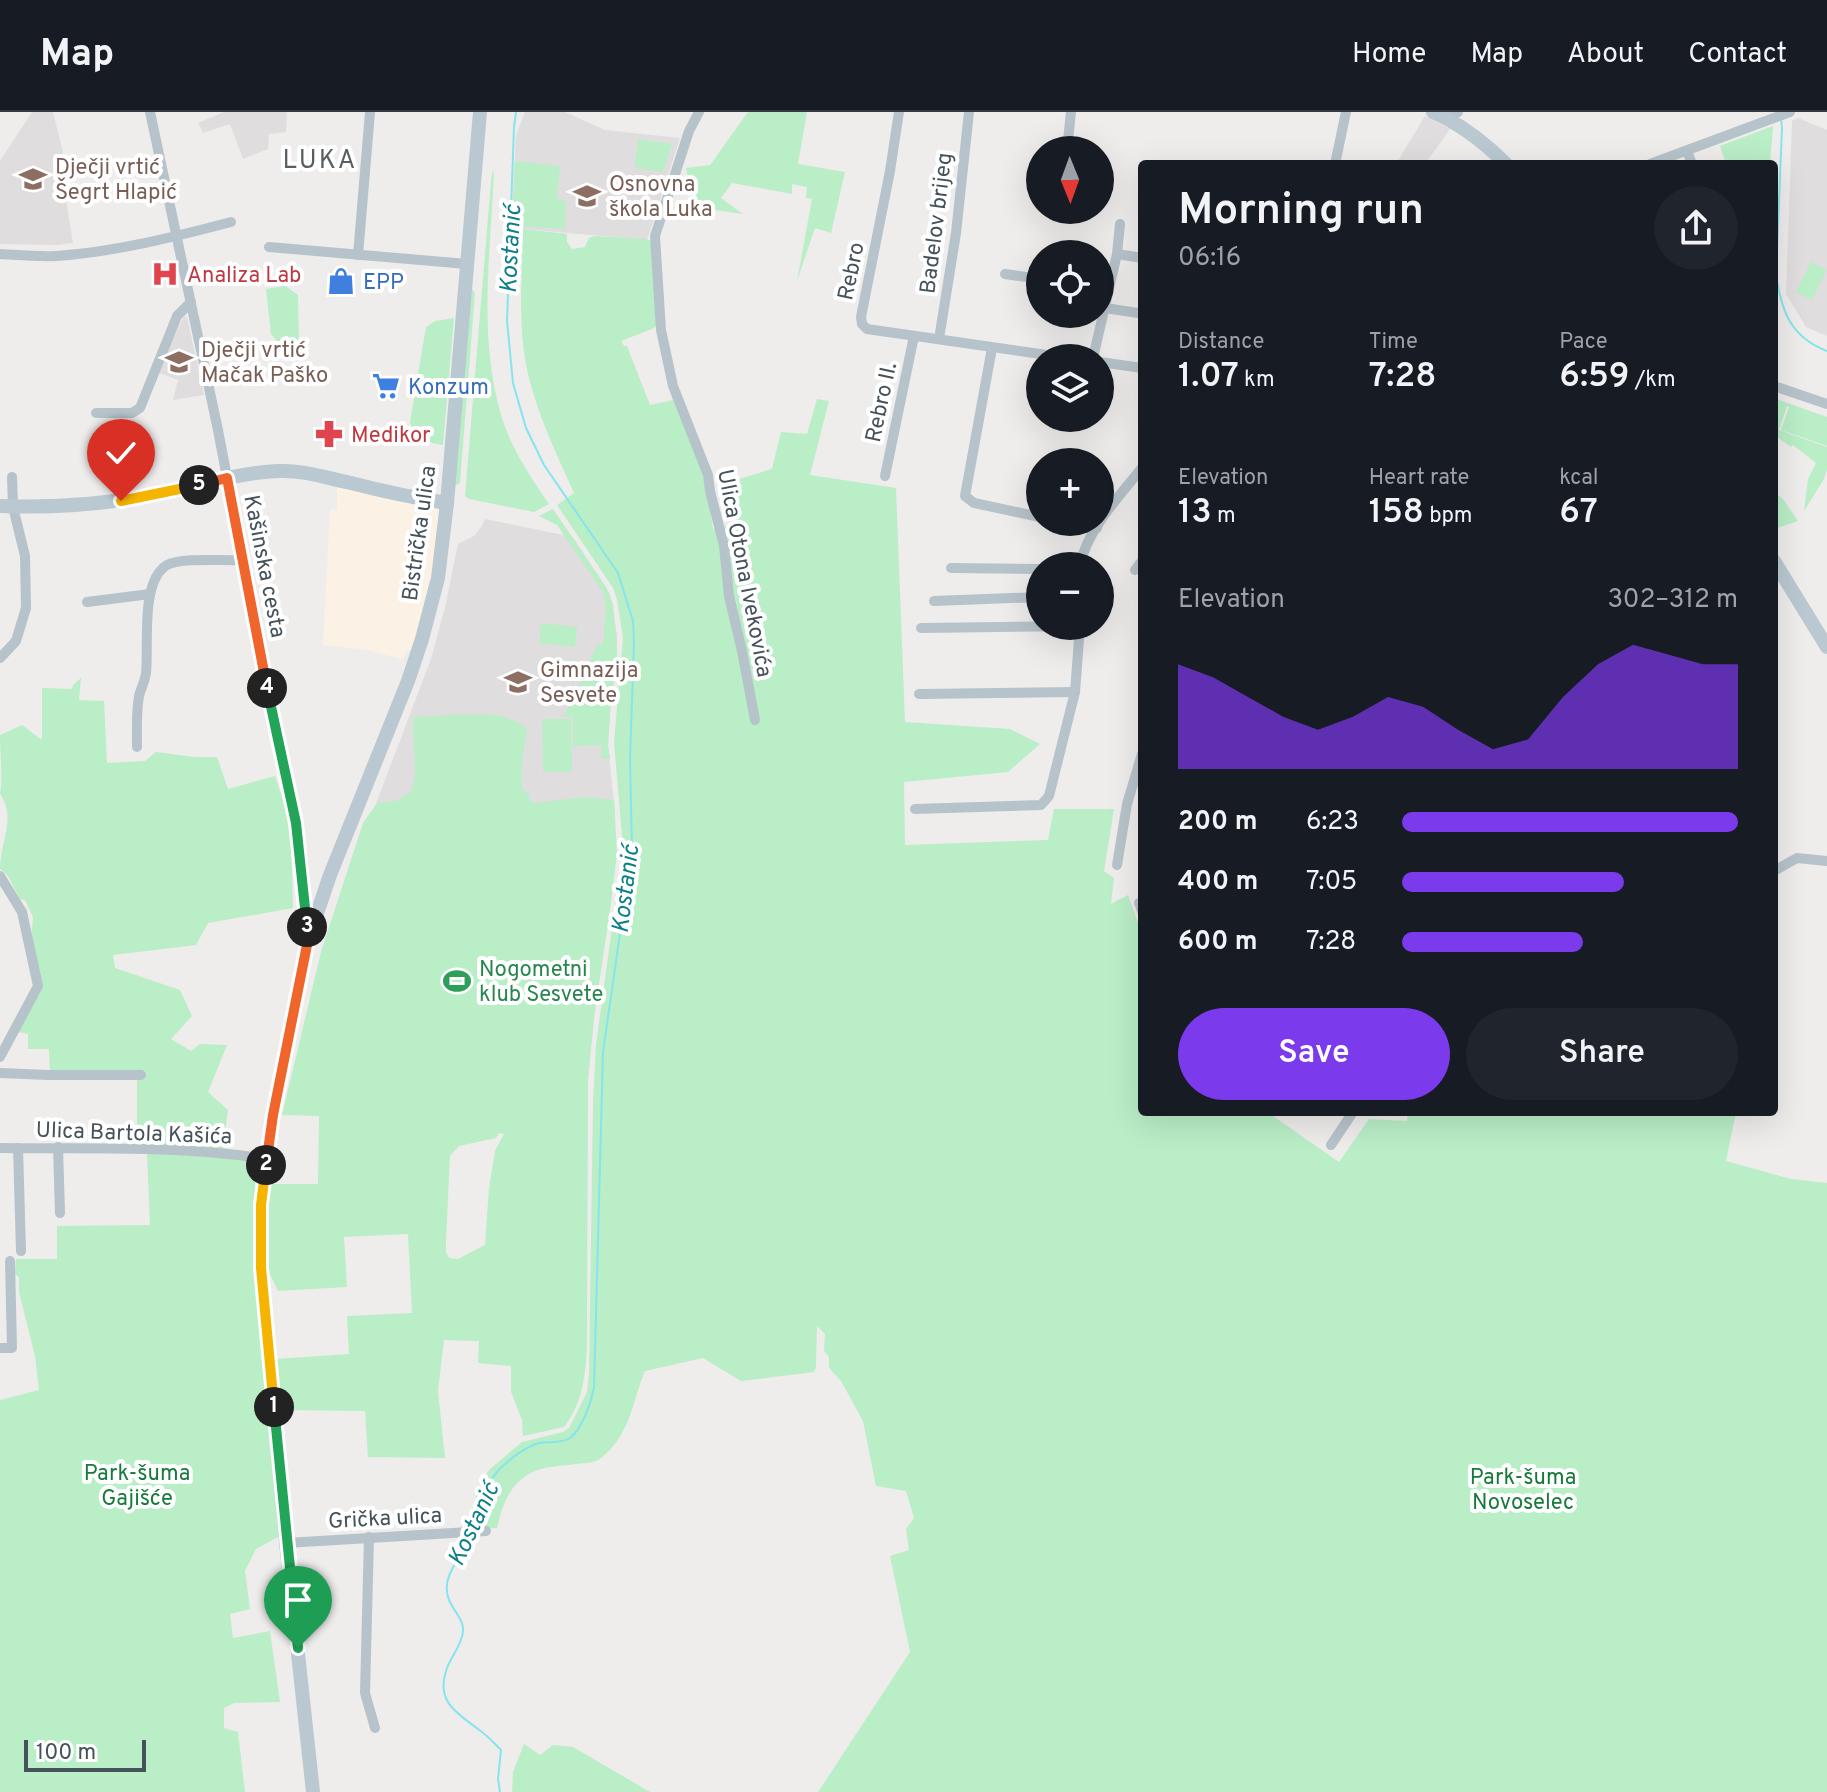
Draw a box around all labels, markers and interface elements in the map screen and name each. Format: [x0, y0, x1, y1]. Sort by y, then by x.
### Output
text: Map [40, 31, 114, 80]
text: Home [1352, 37, 1426, 73]
text: Map [1470, 37, 1523, 73]
text: About [1567, 37, 1644, 73]
text: Contact [1688, 37, 1787, 73]
north arrow [1026, 136, 1114, 224]
map controls [1026, 136, 1114, 640]
district label: LUKA [283, 145, 357, 178]
street label: Badelov brijeg [915, 151, 960, 296]
place label: Dječji vrtić Šegrt Hlapić [55, 155, 177, 207]
school or university icon: Dječji vrtić Šegrt Hlapić [18, 164, 48, 194]
place label: Osnovna škola Luka [609, 172, 713, 224]
school or university icon: Osnovna škola Luka [572, 181, 602, 211]
text: Morning run [1178, 184, 1424, 240]
button: share [1654, 186, 1738, 270]
water label: Kostanić [495, 201, 529, 294]
street label: Rebro [833, 240, 872, 303]
button: locate [1026, 240, 1114, 328]
text: 06:16 [1178, 242, 1241, 275]
hospital icon: Analiza Lab [150, 259, 180, 289]
place label: Analiza Lab [187, 263, 301, 290]
shop icon: EPP [326, 266, 356, 296]
place label: EPP [363, 270, 404, 297]
text: Distance [1178, 329, 1264, 356]
text: Time [1369, 329, 1418, 356]
text: Pace [1559, 329, 1608, 356]
place label: Dječji vrtić Mačak Paško [201, 338, 328, 390]
button: layers [1026, 344, 1114, 432]
school or university icon: Dječji vrtić Mačak Paško [164, 347, 194, 377]
text: 1.07 [1178, 356, 1239, 399]
text: 7:28 [1369, 356, 1436, 399]
text: 6:59 [1559, 356, 1630, 399]
street label: Rebro II. [861, 360, 904, 445]
text: km [1239, 367, 1275, 394]
text: /km [1630, 367, 1676, 394]
supermarket icon: Konzum [371, 371, 401, 401]
place label: Konzum [408, 375, 489, 402]
pin [87, 419, 155, 501]
pharmacy icon: Medikor [314, 419, 344, 449]
place label: Medikor [351, 423, 431, 450]
icon: check [99, 431, 143, 475]
button: + [1026, 448, 1114, 536]
street label: Bistrička ulica [398, 464, 443, 603]
pin: 5 [179, 465, 219, 505]
text: Elevation [1178, 465, 1268, 492]
text: Heart rate [1369, 465, 1469, 492]
text: kcal [1559, 465, 1598, 492]
street label: Ulica Otona Ivekovića [710, 467, 777, 680]
text: 5 [192, 471, 206, 498]
text: 13 [1178, 492, 1212, 535]
text: 158 [1369, 492, 1424, 535]
text: 67 [1559, 492, 1598, 535]
street label: Kašinska cesta [236, 493, 291, 640]
text: m [1212, 503, 1236, 530]
text: bpm [1424, 503, 1472, 530]
button: − [1026, 552, 1114, 640]
text: Elevation [1178, 584, 1285, 617]
text: 302–312 m [1607, 584, 1738, 617]
place label: Gimnazija Sesvete [540, 658, 638, 710]
school or university icon: Gimnazija Sesvete [503, 667, 533, 697]
pin: 4 [247, 668, 287, 708]
text: 4 [260, 674, 274, 701]
text: 200 m [1178, 806, 1257, 839]
text: 6:23 [1306, 806, 1359, 839]
water label: Kostanić [607, 841, 648, 935]
text: 400 m [1178, 866, 1258, 899]
text: 7:05 [1306, 866, 1357, 899]
pin: 3 [287, 907, 327, 947]
text: 3 [300, 913, 314, 940]
text: 600 m [1178, 926, 1258, 959]
text: 7:28 [1306, 926, 1356, 959]
place label: Nogometni klub Sesvete [479, 957, 603, 1009]
sports icon: Nogometni klub Sesvete [442, 966, 472, 996]
button: Save [1178, 1008, 1450, 1100]
button: Share [1466, 1008, 1738, 1100]
street label: Ulica Bartola Kašića [35, 1118, 232, 1151]
pin: 2 [246, 1145, 286, 1185]
text: 2 [259, 1151, 273, 1178]
pin: 1 [254, 1387, 294, 1427]
text: 1 [270, 1393, 278, 1420]
park label: Park-šuma Gajišće [84, 1461, 190, 1513]
park label: Park-šuma Novoselec [1470, 1465, 1576, 1517]
water label: Kostanić [442, 1476, 508, 1571]
street label: Grička ulica [327, 1503, 443, 1536]
pin [264, 1566, 332, 1648]
icon: arrive [276, 1578, 320, 1622]
scale bar [24, 1736, 146, 1772]
text: 100 m [36, 1740, 96, 1767]

